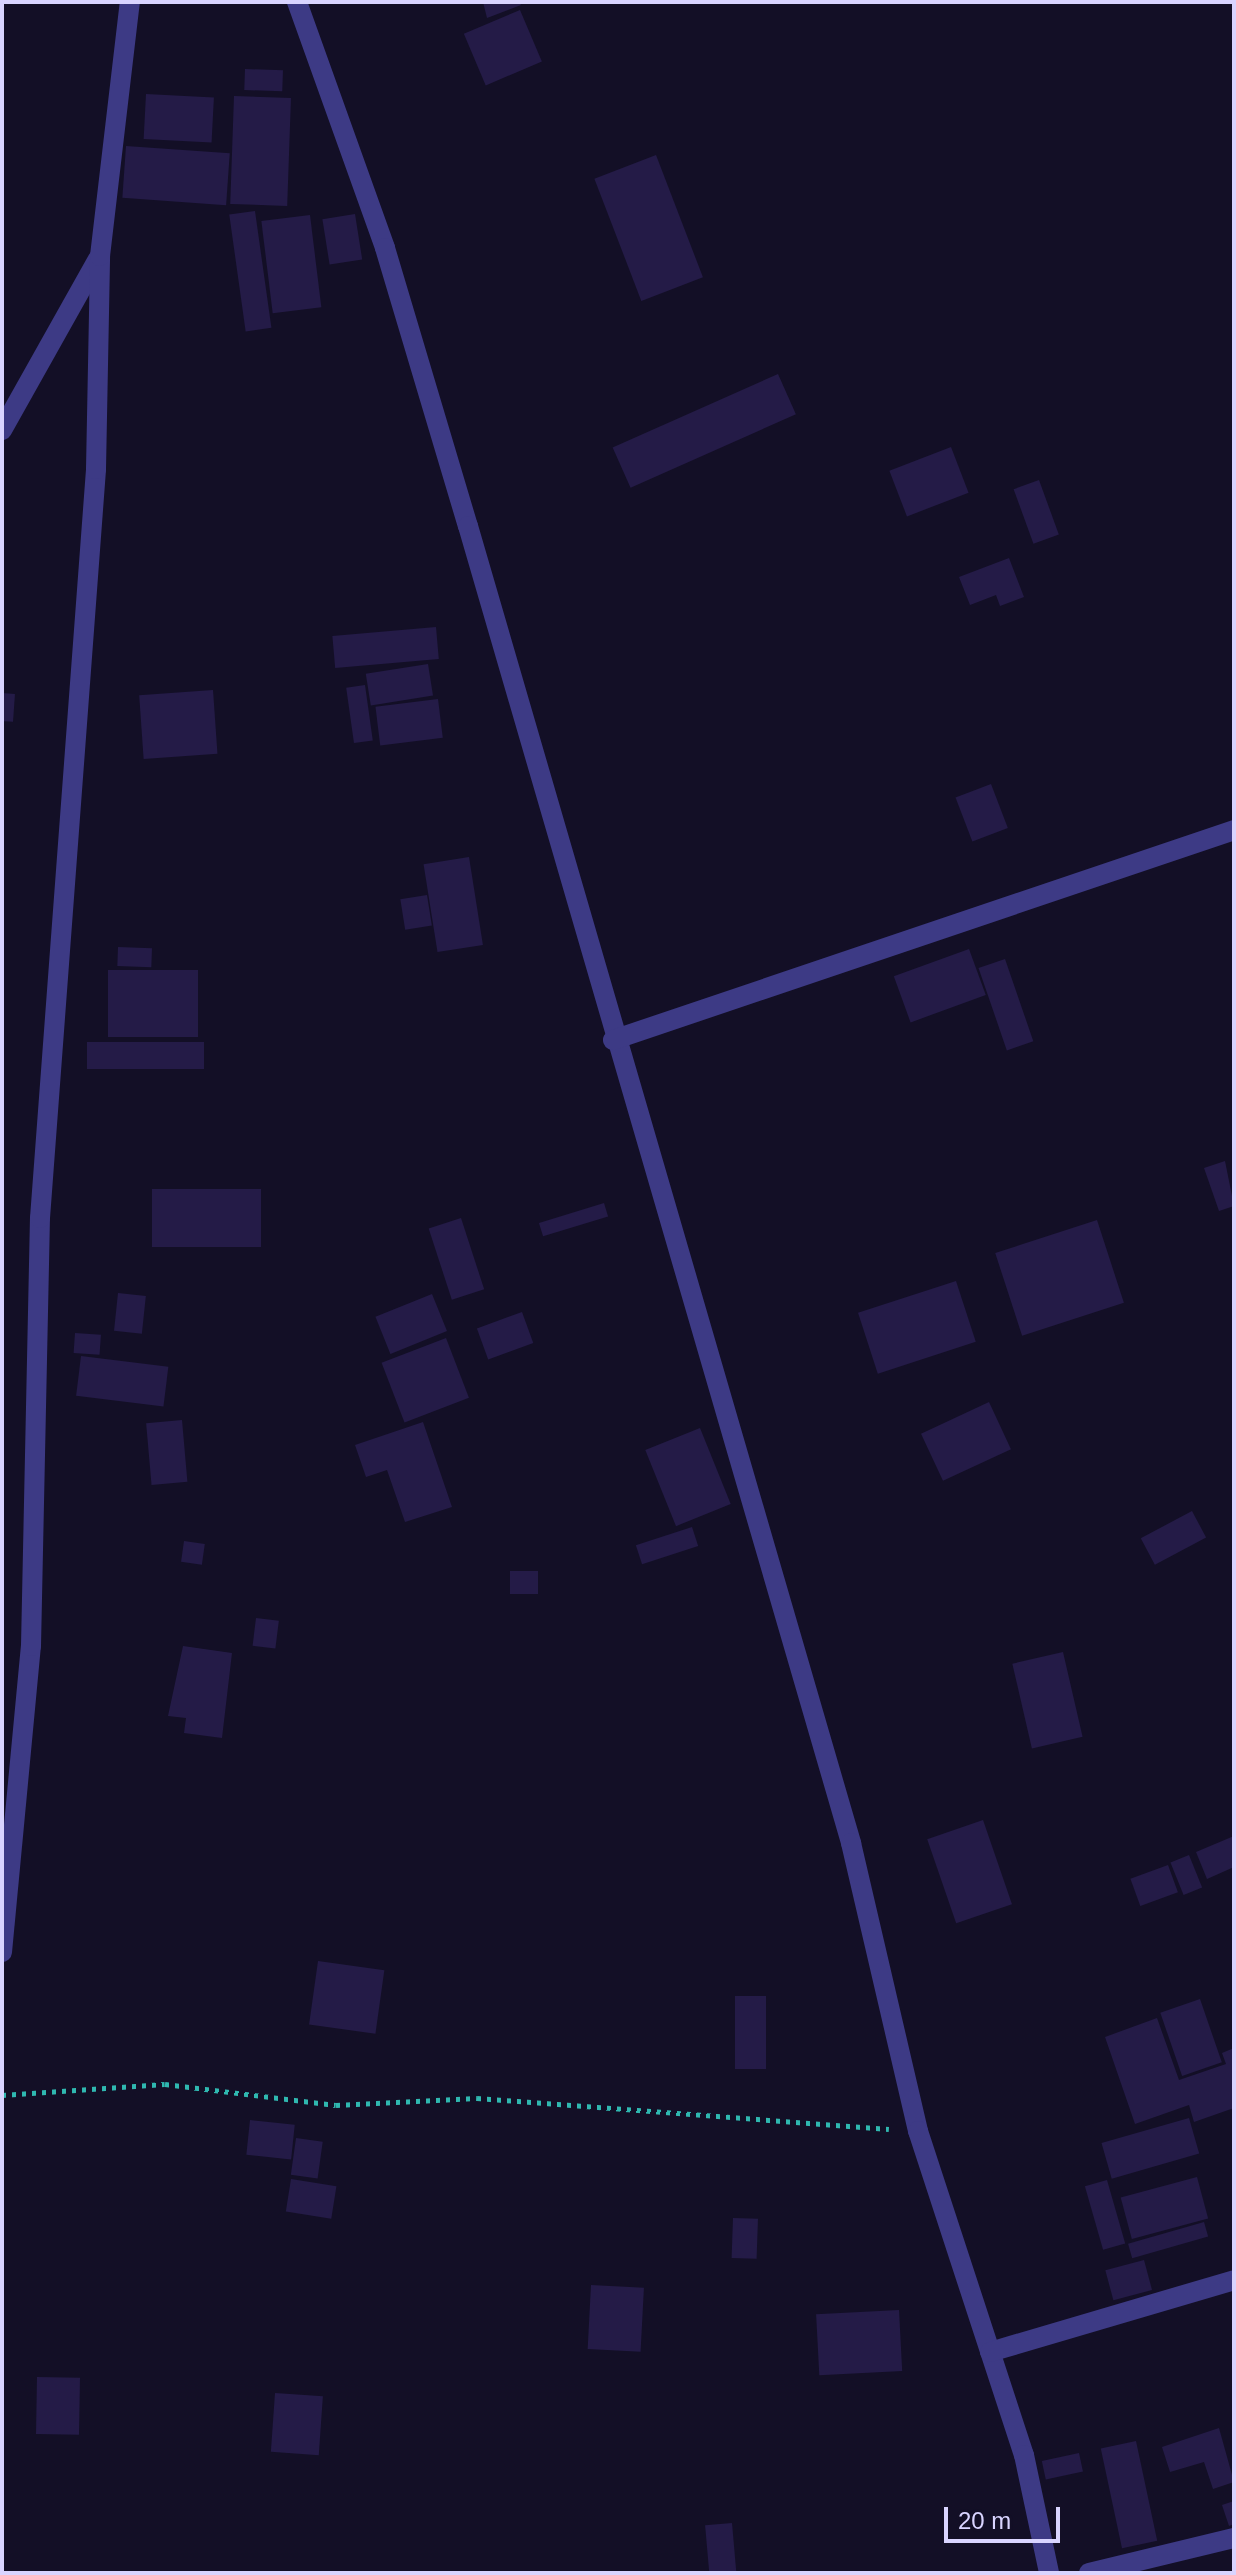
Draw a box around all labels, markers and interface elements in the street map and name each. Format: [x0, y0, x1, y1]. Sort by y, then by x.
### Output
scale bar [948, 2491, 1064, 2541]
text: 20 m [958, 2507, 1011, 2534]

